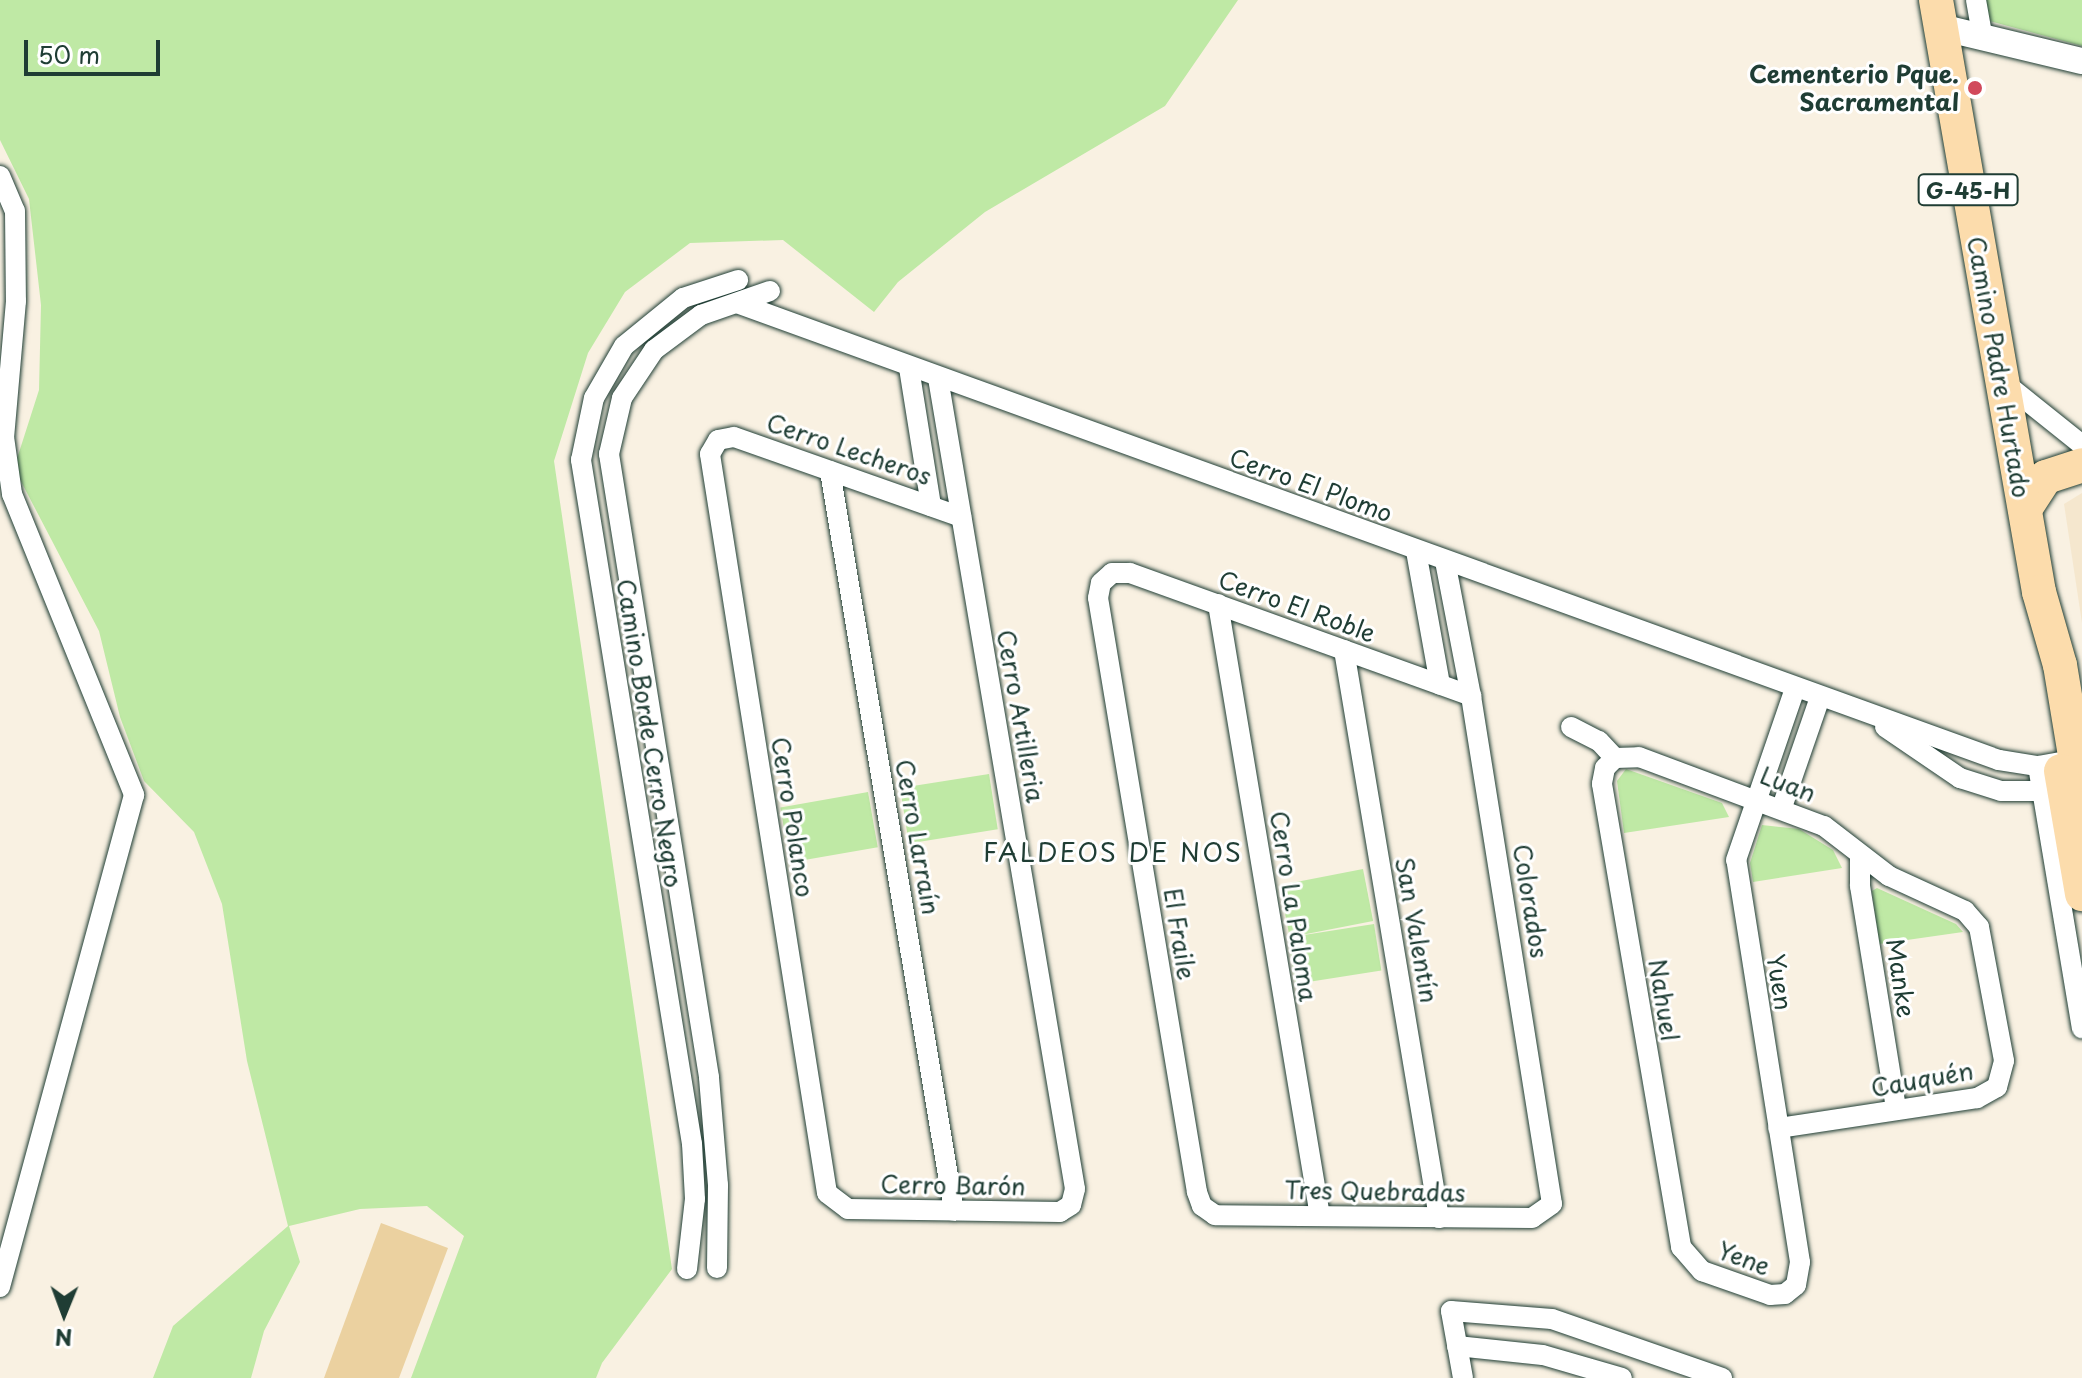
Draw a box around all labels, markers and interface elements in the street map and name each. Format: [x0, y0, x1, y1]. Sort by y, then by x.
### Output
scale bar [28, 24, 164, 74]
text: 50 m [38, 36, 100, 72]
place label: Cementerio Pque. Sacramental [1748, 60, 1959, 116]
marker: Cementerio Pque. Sacramental [1966, 79, 1984, 97]
road number: G-45-H [1916, 172, 2020, 208]
street label: Camino Padre Hurtado [1962, 234, 2036, 500]
street label: Cerro Lecheros [763, 407, 935, 491]
street label: Cerro El Plomo [1225, 442, 1397, 528]
street label: Cerro El Roble [1214, 564, 1380, 648]
street label: Camino Borde Cerro Negro [611, 575, 689, 891]
street label: Cerro Artilleria [992, 627, 1050, 805]
street label: Cerro Polanco [766, 735, 820, 899]
street label: Cerro Larraín [890, 757, 946, 917]
street label: Luan [1756, 760, 1820, 808]
street label: Cerro La Paloma [1264, 807, 1324, 1005]
district label: FALDEOS DE NOS [983, 836, 1243, 868]
street label: Colorados [1508, 842, 1554, 960]
street label: San Valentín [1390, 856, 1444, 1004]
street label: El Fraile [1158, 885, 1202, 983]
street label: Manke [1881, 936, 1921, 1020]
street label: Yuen [1761, 952, 1799, 1012]
street label: Nahuel [1643, 957, 1685, 1043]
street label: Cauquén [1869, 1056, 1975, 1102]
street label: Cerro Barón [881, 1169, 1025, 1201]
street label: Tres Quebradas [1283, 1175, 1467, 1207]
street label: Yene [1714, 1235, 1774, 1281]
north arrow [24, 1274, 104, 1354]
text: N [55, 1322, 73, 1355]

